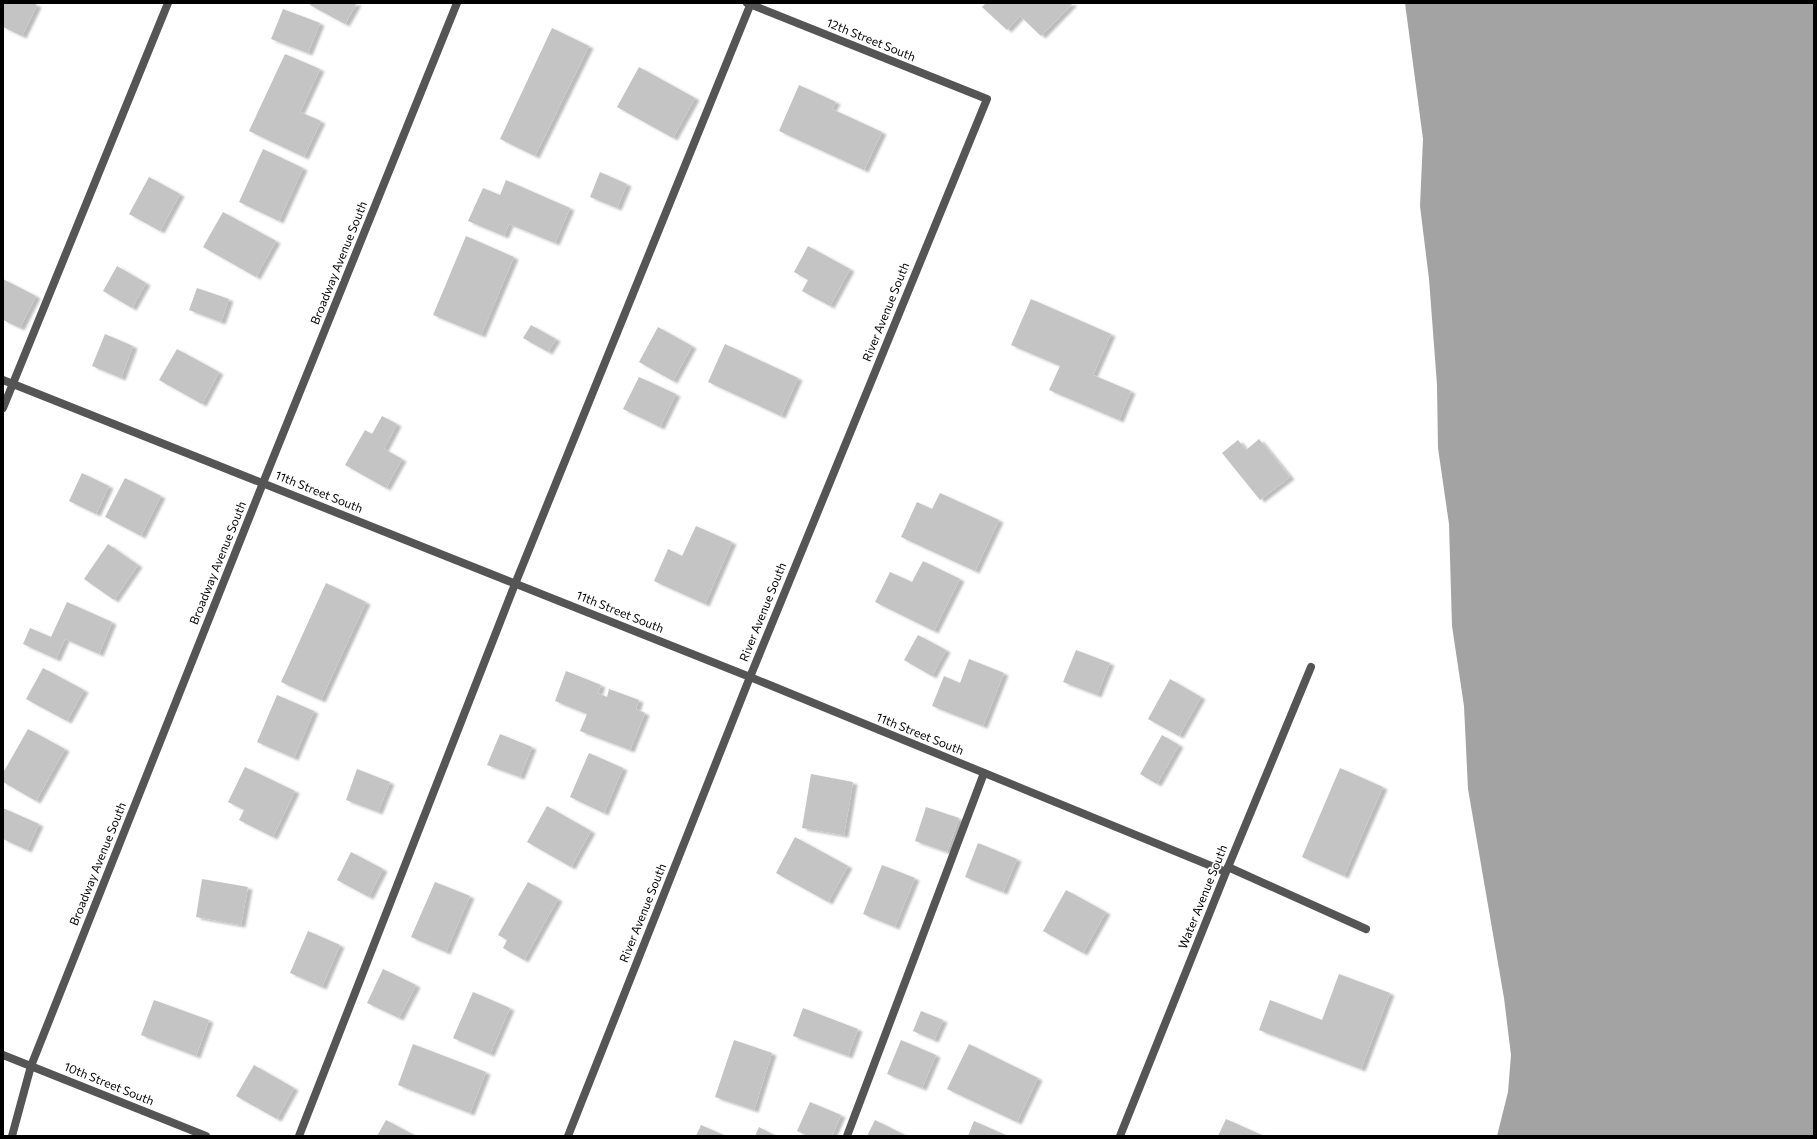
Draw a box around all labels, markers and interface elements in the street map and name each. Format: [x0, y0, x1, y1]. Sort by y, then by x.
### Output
street label: 12th Street South [825, 15, 918, 63]
street label: Broadway Avenue South [307, 199, 369, 326]
street label: River Avenue South [859, 260, 911, 363]
street label: 11th Street South [274, 467, 365, 515]
street label: Broadway Avenue South [186, 499, 248, 626]
street label: River Avenue South [736, 560, 788, 663]
street label: 11th Street South [575, 587, 666, 635]
street label: 11th Street South [875, 709, 966, 757]
street label: Broadway Avenue South [66, 800, 128, 927]
street label: Water Avenue South [1175, 842, 1229, 951]
street label: River Avenue South [616, 861, 668, 964]
street label: 10th Street South [62, 1059, 156, 1108]

